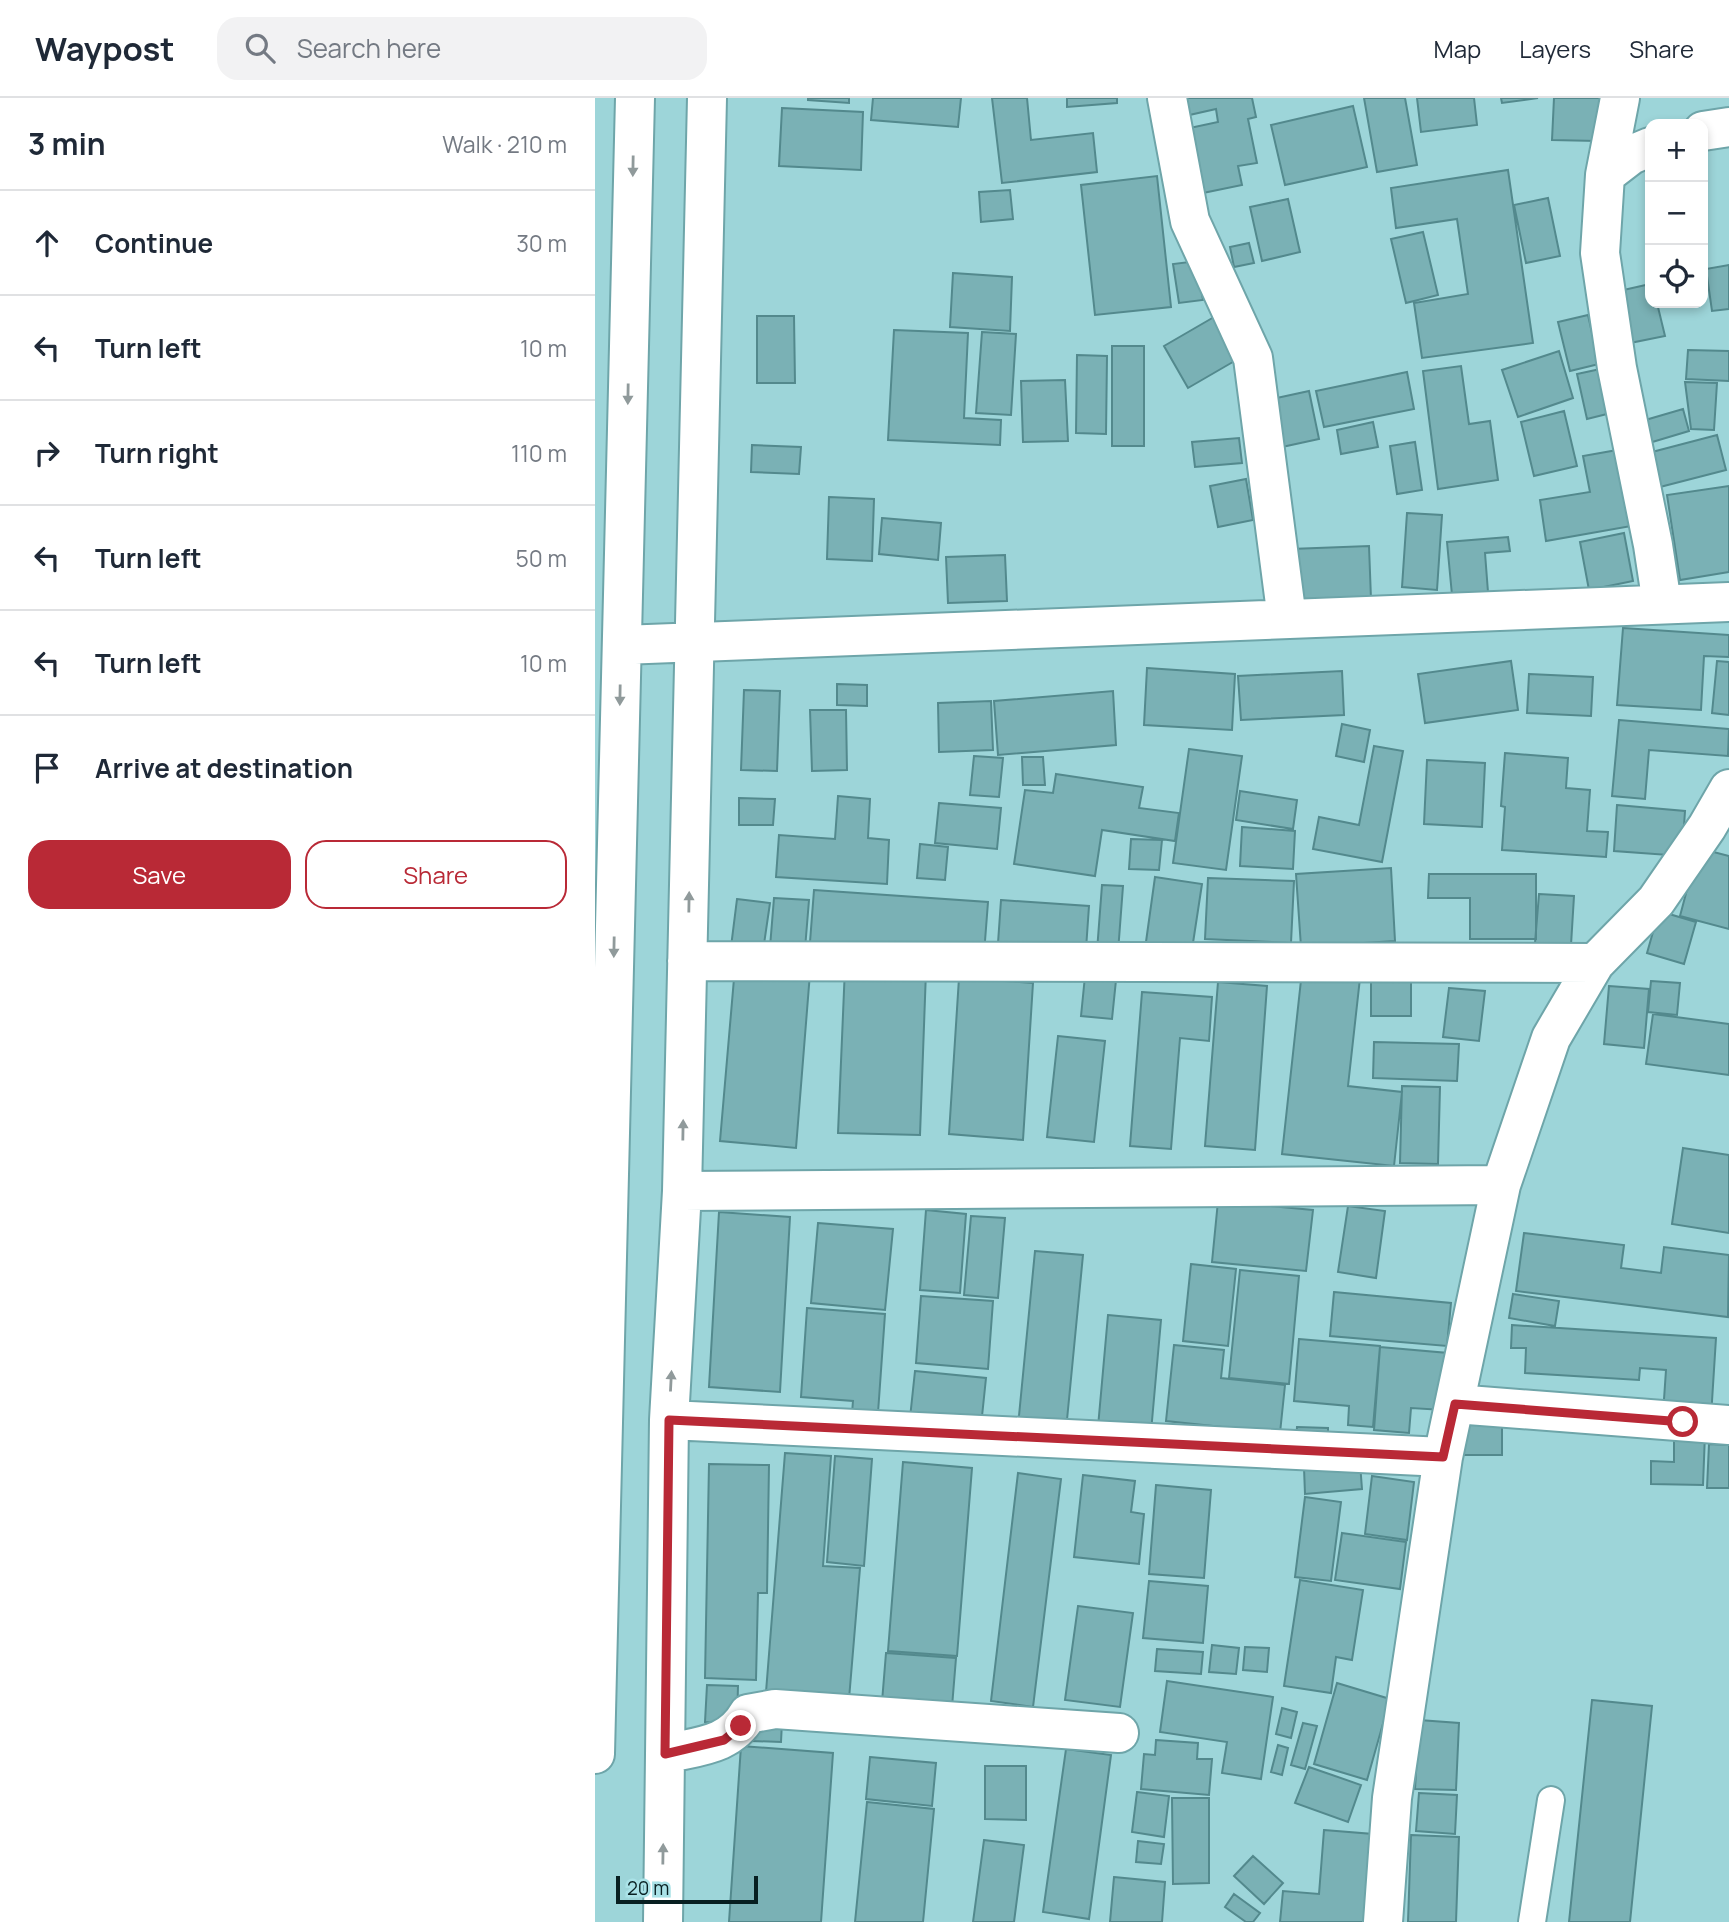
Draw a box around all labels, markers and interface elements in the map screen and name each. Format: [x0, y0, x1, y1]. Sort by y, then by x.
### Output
search box [217, 17, 707, 80]
text: Waypost [35, 26, 175, 71]
icon: search [241, 29, 279, 67]
text: Search here [297, 30, 441, 66]
text: Map [1434, 32, 1481, 65]
text: Layers [1519, 32, 1591, 65]
text: Share [1629, 32, 1694, 65]
map controls [1645, 119, 1708, 308]
button: + [1645, 119, 1708, 182]
text: 3 min [28, 123, 106, 164]
text: Walk · 210 m [442, 128, 567, 160]
one-way arrow [627, 155, 639, 177]
button: − [1645, 182, 1708, 245]
icon: ahead [28, 224, 66, 262]
text: Continue [95, 225, 213, 261]
text: 30 m [516, 227, 567, 259]
button: locate [1645, 245, 1708, 308]
icon: left [28, 329, 66, 367]
text: Turn left [95, 330, 202, 366]
text: 10 m [520, 332, 567, 364]
one-way arrow [622, 383, 633, 405]
icon: right [28, 434, 66, 472]
text: Turn right [95, 435, 219, 471]
text: 110 m [511, 437, 567, 469]
icon: left [28, 539, 66, 577]
text: Turn left [95, 540, 202, 576]
text: 50 m [516, 542, 567, 574]
icon: left [28, 644, 66, 682]
text: Turn left [95, 645, 202, 681]
text: 10 m [520, 647, 567, 679]
one-way arrow [615, 684, 626, 706]
icon: arrive [28, 749, 66, 787]
text: Arrive at destination [95, 750, 353, 786]
button: Save [28, 840, 291, 909]
button: Share [305, 840, 567, 909]
one-way arrow [683, 891, 694, 913]
one-way arrow [609, 936, 620, 958]
one-way arrow [678, 1118, 689, 1140]
one-way arrow [666, 1370, 677, 1392]
route start [1667, 1406, 1698, 1437]
route end [725, 1710, 756, 1741]
one-way arrow [658, 1843, 669, 1865]
scale bar [616, 1873, 758, 1905]
text: 20 m [627, 1875, 669, 1901]

